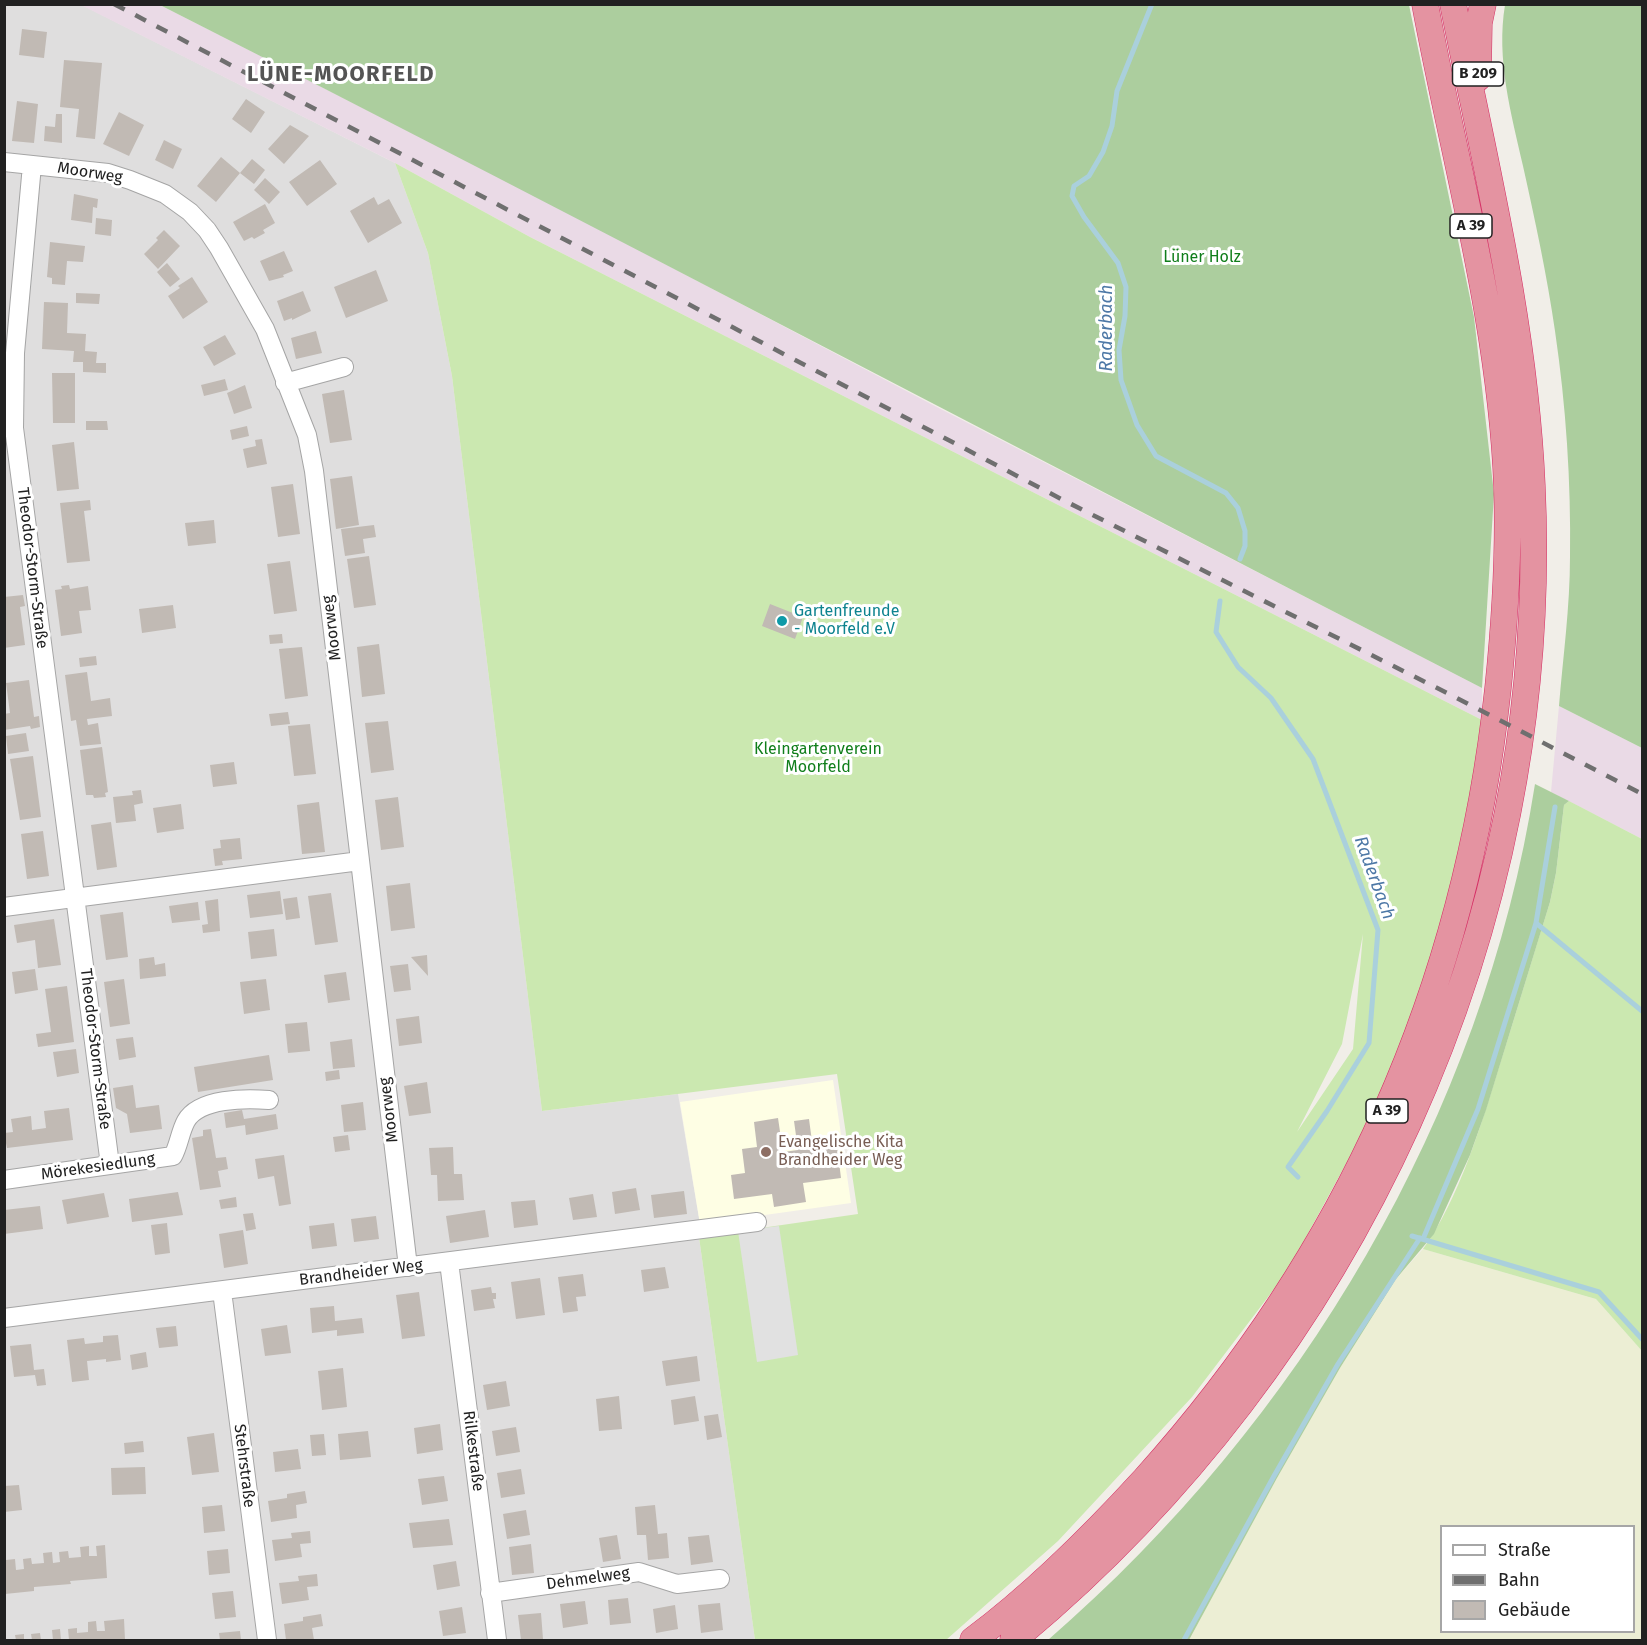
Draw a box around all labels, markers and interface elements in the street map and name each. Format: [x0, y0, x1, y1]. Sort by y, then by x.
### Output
district label: LÜNE-MOORFELD [247, 62, 435, 88]
road number: B 209 [1452, 62, 1504, 86]
street label: Moorweg [56, 158, 124, 188]
road number: A 39 [1450, 214, 1492, 238]
park label: Lüner Holz [1163, 248, 1241, 268]
water label: Raderbach [1096, 284, 1118, 372]
street label: Theodor-Storm-Straße [13, 486, 51, 650]
street label: Moorweg [318, 594, 346, 662]
place label: Gartenfreunde - Moorfeld e.V [794, 602, 899, 640]
marker: Gartenfreunde - Moorfeld e.V [775, 614, 789, 628]
park label: Kleingartenverein Moorfeld [754, 740, 882, 778]
water label: Raderbach [1349, 833, 1399, 923]
street label: Theodor-Storm-Straße [76, 967, 114, 1131]
street label: Moorweg [375, 1076, 403, 1144]
road number: A 39 [1366, 1099, 1408, 1123]
place label: Evangelische Kita Brandheider Weg [778, 1133, 904, 1171]
marker: Evangelische Kita Brandheider Weg [759, 1145, 773, 1159]
street label: Mörekesiedlung [40, 1149, 156, 1185]
street label: Brandheider Weg [298, 1256, 424, 1290]
street label: Rilkestraße [459, 1409, 487, 1493]
street label: Stehrstraße [229, 1423, 259, 1509]
legend [1440, 1525, 1635, 1633]
text: Straße [1498, 1539, 1551, 1561]
street label: Dehmelweg [545, 1564, 631, 1594]
text: Bahn [1498, 1569, 1540, 1591]
text: Gebäude [1498, 1599, 1571, 1621]

